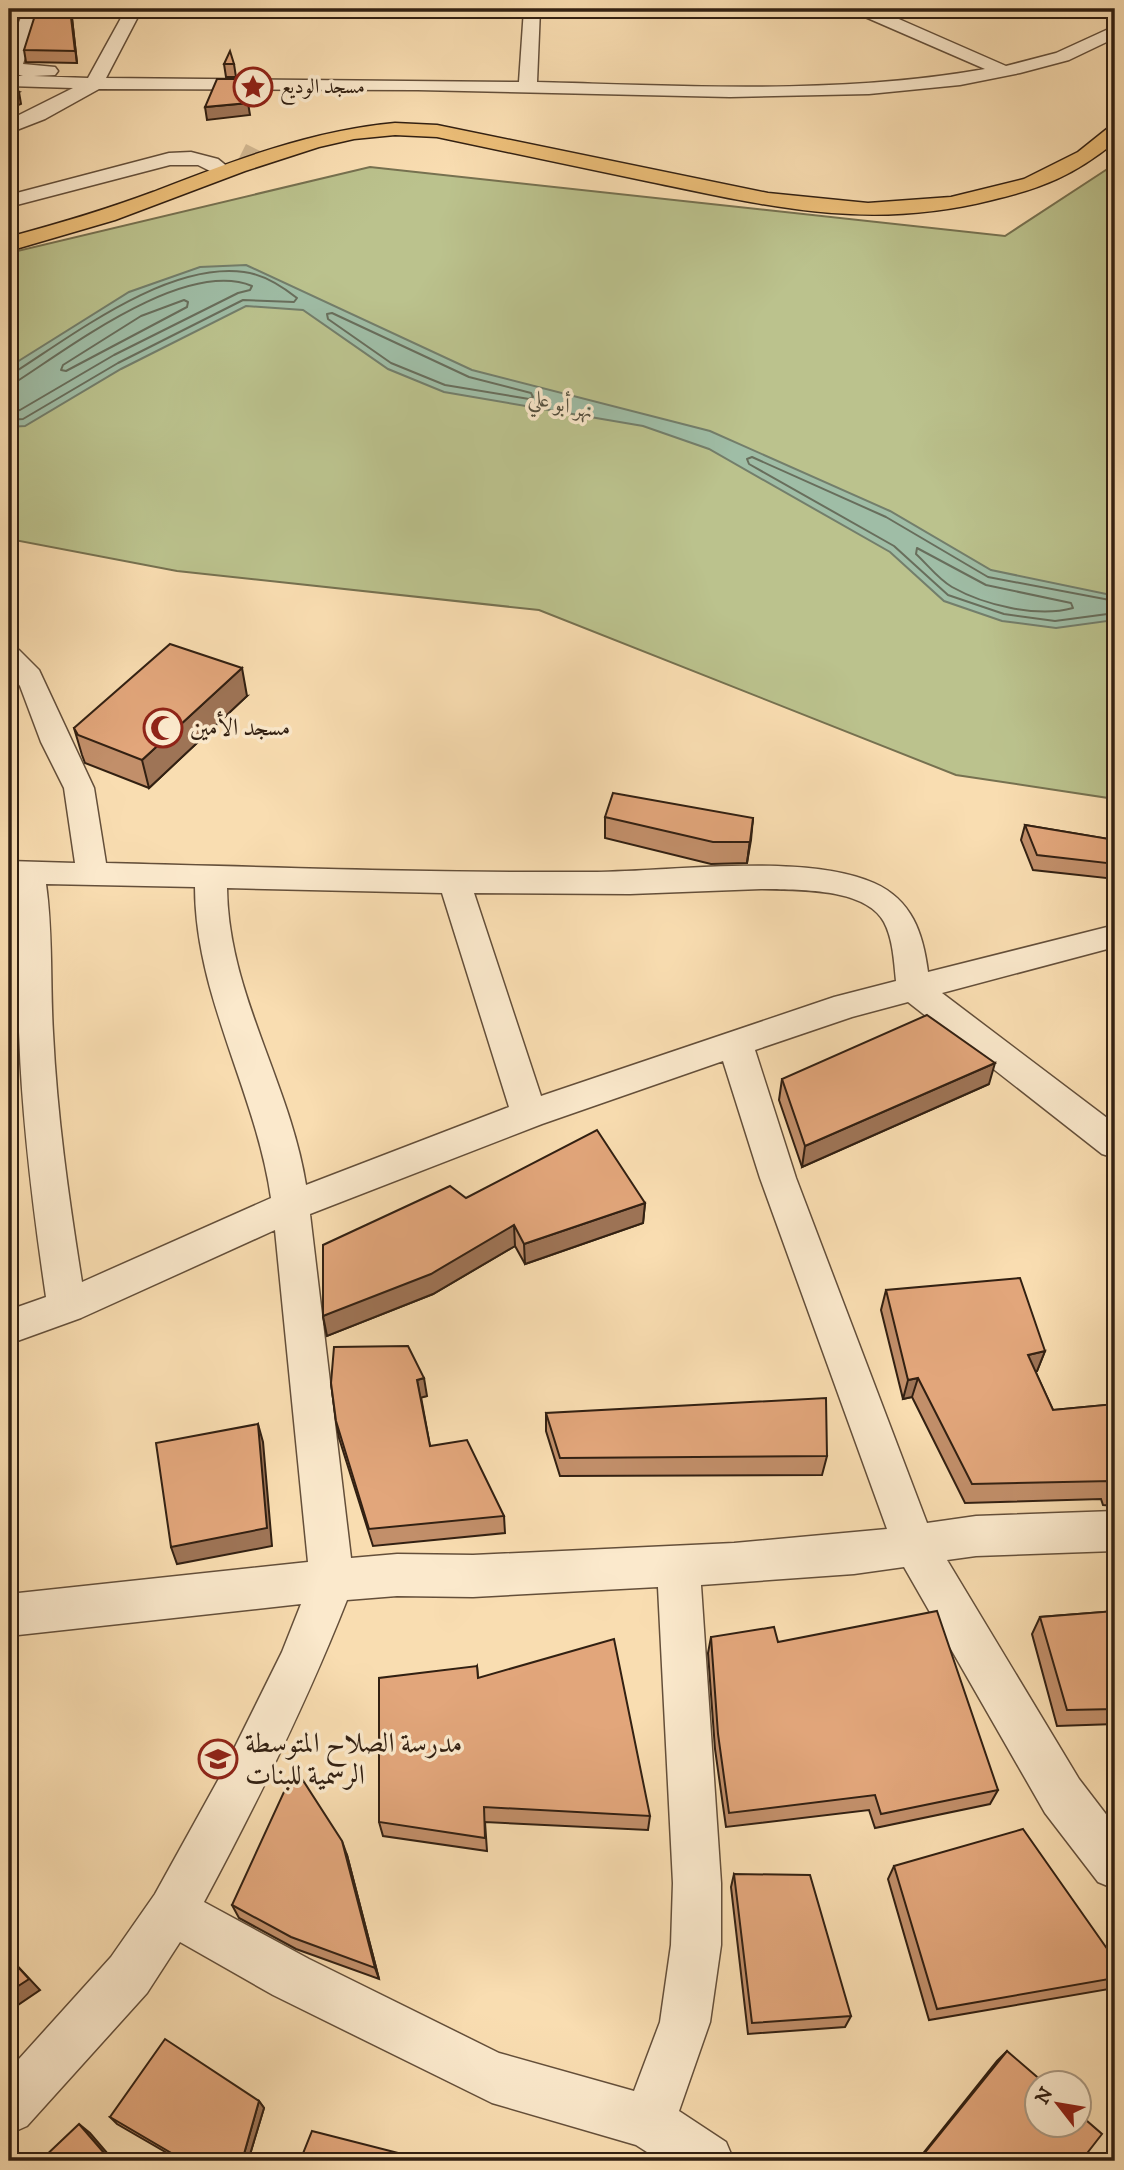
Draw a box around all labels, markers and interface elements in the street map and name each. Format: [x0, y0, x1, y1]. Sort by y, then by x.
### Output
place icon: مسجد الوديع [232, 66, 274, 108]
place label: مسجد الوديع [280, 74, 365, 105]
water label: نهر أبو علي [524, 382, 597, 431]
mosque icon: مسجد الأمين [142, 707, 184, 749]
place label: مسجد الأمين [190, 711, 290, 743]
place label: مدرسة الصلاح المتوسطة الرسمية للبنات [245, 1726, 462, 1793]
school or university icon: مدرسة الصلاح المتوسطة الرسمية للبنات [197, 1738, 239, 1780]
north arrow [1023, 2068, 1092, 2138]
text: N [1031, 2083, 1059, 2109]

